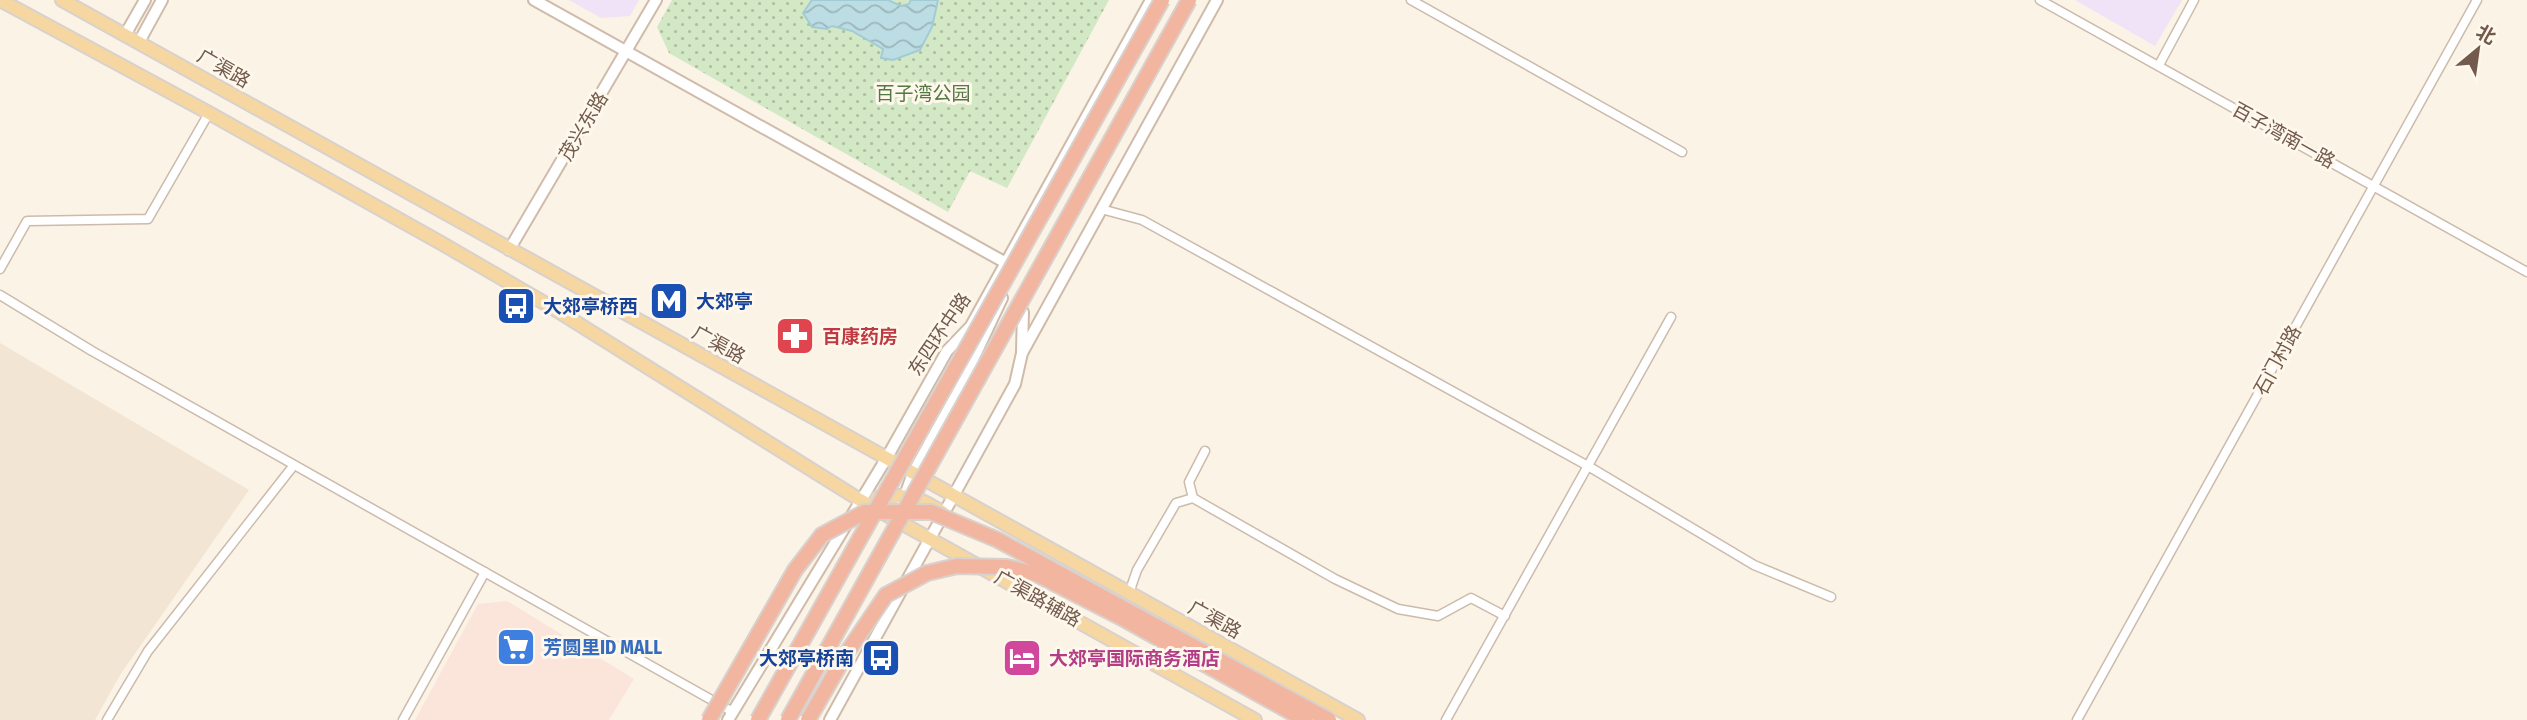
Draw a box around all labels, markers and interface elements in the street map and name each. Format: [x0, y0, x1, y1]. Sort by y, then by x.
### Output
north arrow [2443, 14, 2513, 84]
text: 北 [2472, 20, 2500, 49]
street label: 广渠路 [193, 44, 254, 93]
park label: 百子湾公园 [875, 82, 971, 105]
street label: 茂兴东路 [554, 88, 613, 165]
street label: 百子湾南一路 [2228, 98, 2339, 173]
metro station icon: 大郊亭 [648, 280, 690, 322]
bus stop icon: 大郊亭桥西 [495, 285, 537, 327]
street label: 东四环中路 [903, 288, 976, 380]
place label: 大郊亭 [696, 290, 753, 313]
place label: 大郊亭桥西 [543, 295, 638, 318]
pharmacy icon: 百康药房 [774, 315, 816, 357]
street label: 广渠路 [688, 321, 749, 368]
street label: 石门村路 [2249, 321, 2306, 399]
place label: 百康药房 [822, 325, 898, 348]
street label: 广渠路辅路 [991, 565, 1085, 632]
street label: 广渠路 [1184, 596, 1245, 643]
supermarket icon: 芳圆里ID MALL [495, 626, 537, 668]
place label: 芳圆里ID MALL [543, 636, 662, 659]
bus stop icon: 大郊亭桥南 [860, 637, 902, 679]
hotel icon: 大郊亭国际商务酒店 [1001, 637, 1043, 679]
place label: 大郊亭桥南 [759, 647, 854, 670]
place label: 大郊亭国际商务酒店 [1049, 647, 1220, 670]

